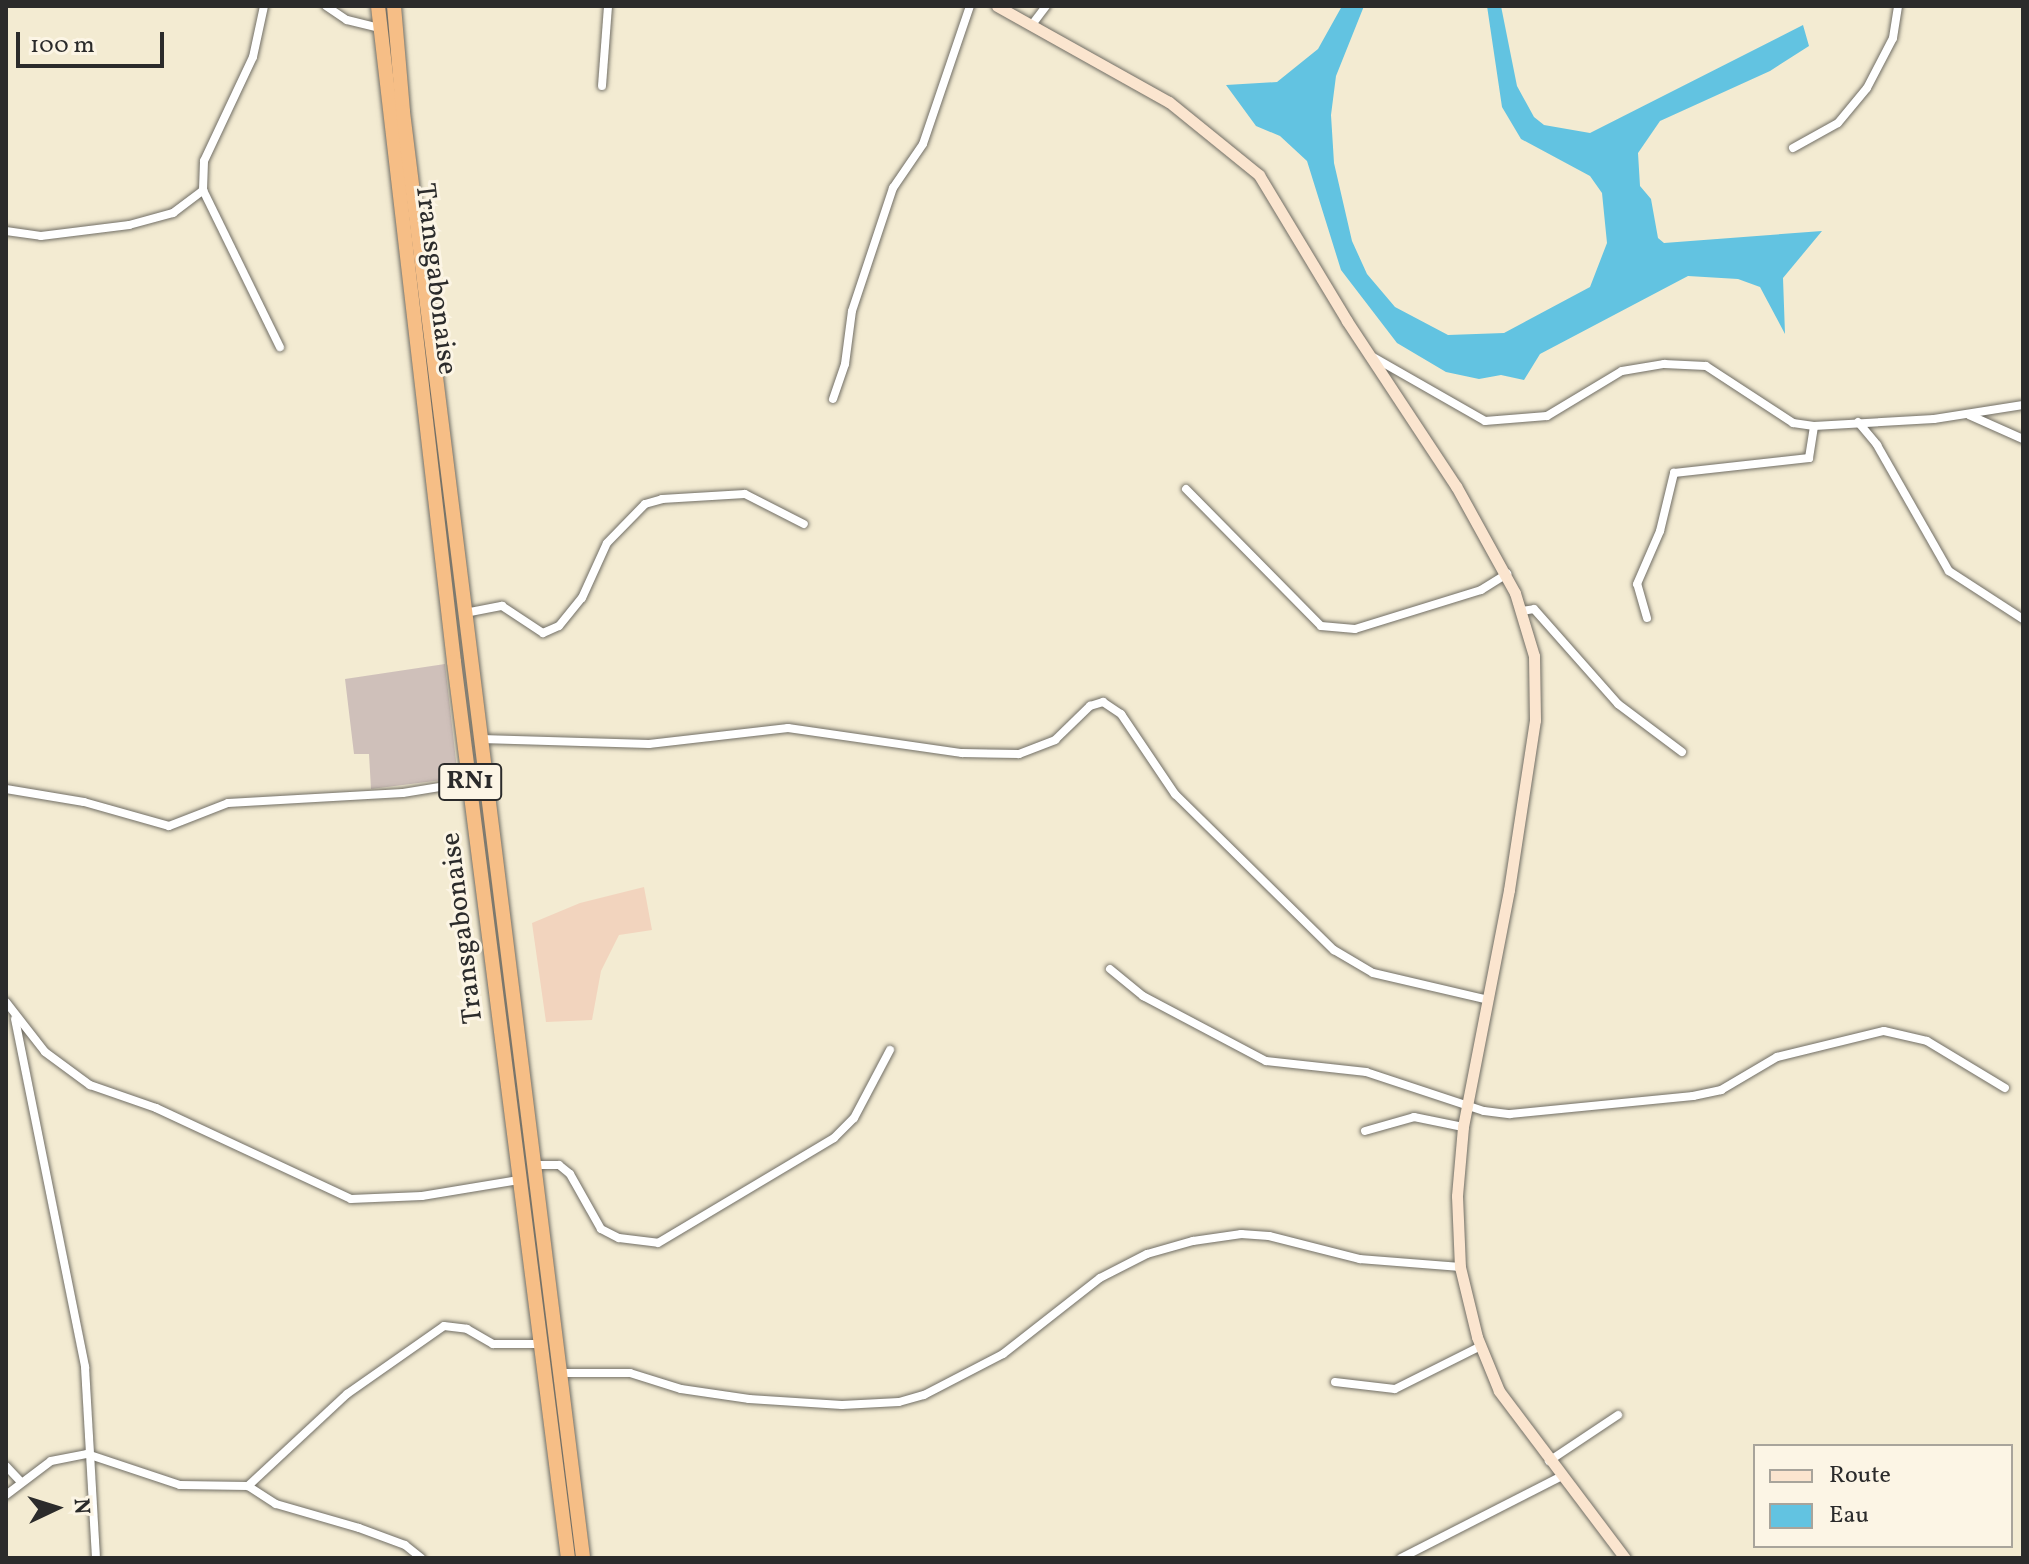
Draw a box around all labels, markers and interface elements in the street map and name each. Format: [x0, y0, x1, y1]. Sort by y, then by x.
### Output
scale bar [20, 16, 168, 66]
text: 100 m [30, 29, 95, 63]
street label: Transgabonaise [407, 181, 463, 377]
road number: RN1 [438, 760, 502, 804]
street label: Transgabonaise [435, 830, 491, 1026]
legend [1753, 1444, 2013, 1548]
text: Route [1829, 1459, 1891, 1493]
north arrow [16, 1468, 96, 1548]
text: N [64, 1497, 96, 1515]
text: Eau [1829, 1499, 1869, 1533]

